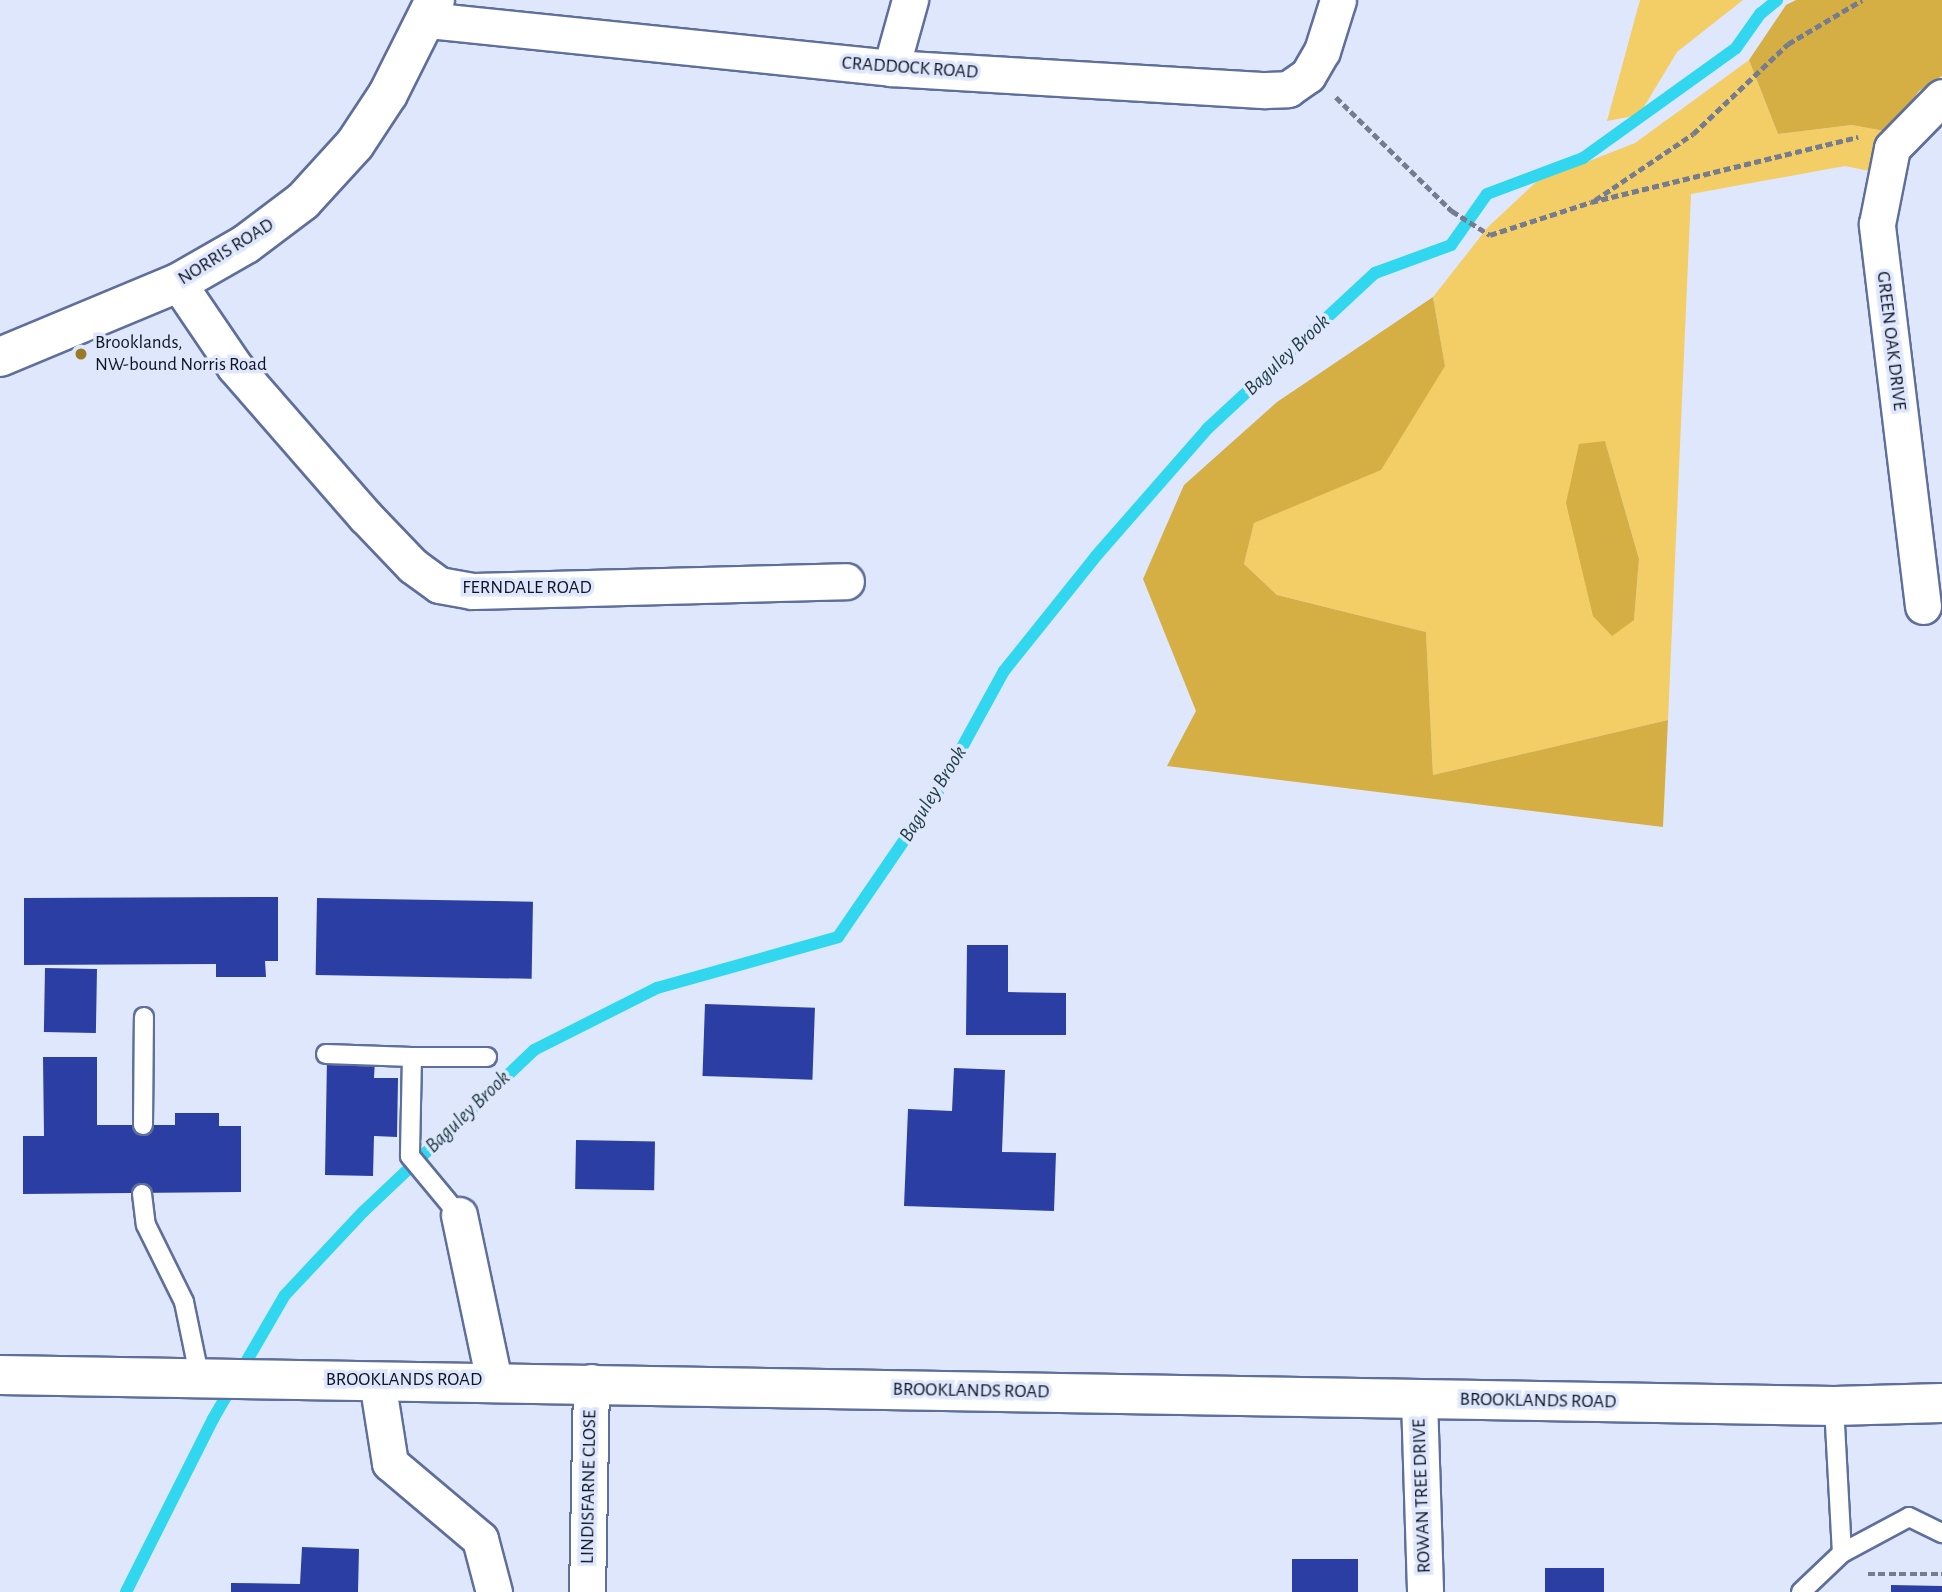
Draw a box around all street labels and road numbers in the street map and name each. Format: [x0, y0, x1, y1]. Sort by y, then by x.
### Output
street label: CRADDOCK ROAD [841, 52, 979, 84]
street label: NORRIS ROAD [174, 214, 278, 290]
street label: GREEN OAK DRIVE [1871, 270, 1911, 412]
street label: FERNDALE ROAD [462, 577, 592, 599]
street label: BROOKLANDS ROAD [326, 1369, 482, 1391]
street label: BROOKLANDS ROAD [892, 1378, 1050, 1404]
street label: BROOKLANDS ROAD [1459, 1388, 1617, 1414]
street label: LINDISFARNE CLOSE [576, 1410, 602, 1564]
street label: ROWAN TREE DRIVE [1408, 1418, 1436, 1574]

